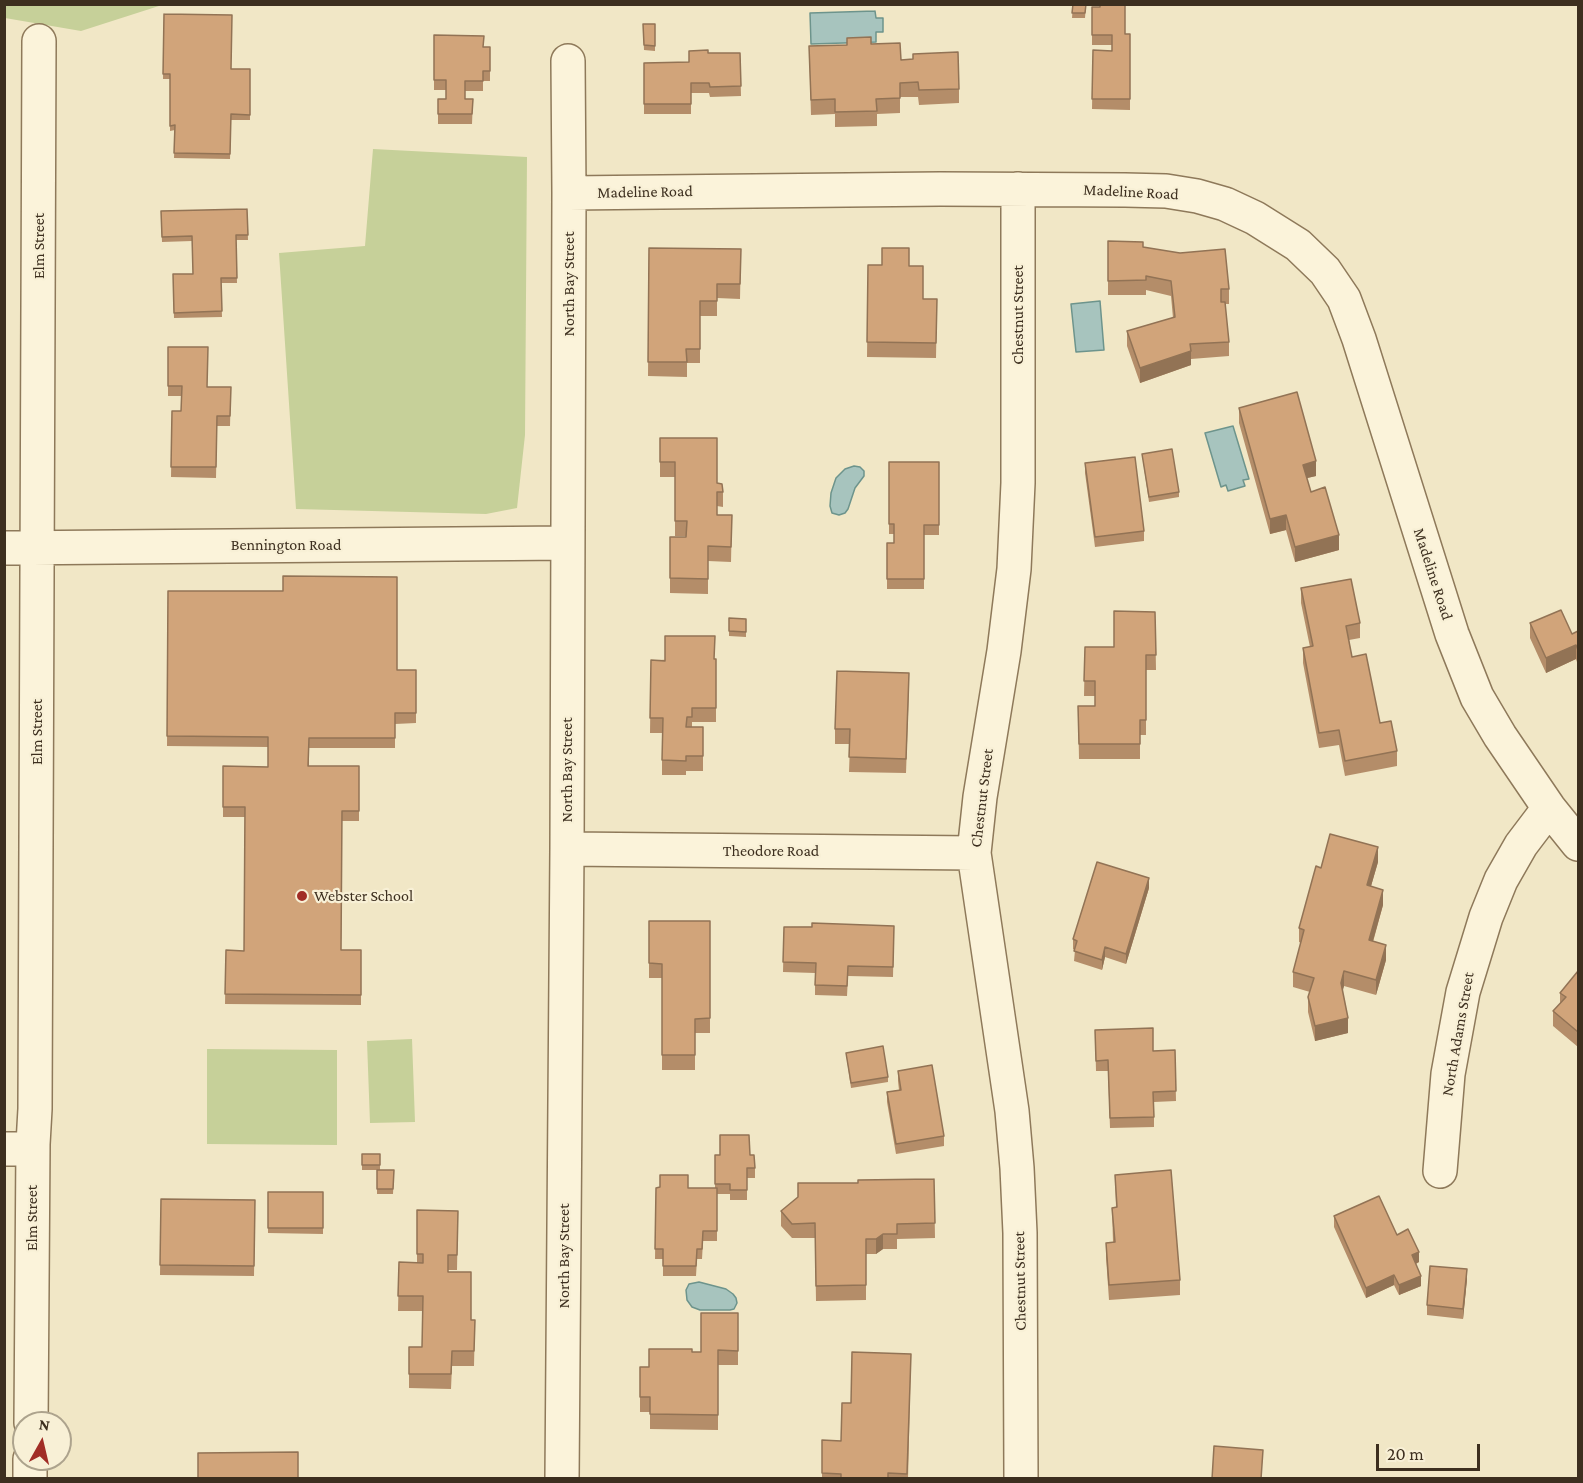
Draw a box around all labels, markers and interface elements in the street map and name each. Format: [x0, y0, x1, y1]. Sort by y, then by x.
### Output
street label: Madeline Road [1083, 180, 1179, 204]
street label: Madeline Road [597, 182, 693, 202]
street label: Elm Street [29, 213, 49, 279]
street label: North Bay Street [559, 232, 579, 336]
street label: Chestnut Street [1008, 265, 1028, 365]
street label: Madeline Road [1409, 526, 1457, 622]
street label: Bennington Road [231, 535, 341, 555]
street label: Elm Street [27, 699, 47, 765]
street label: North Bay Street [557, 718, 577, 822]
street label: Chestnut Street [966, 747, 998, 849]
street label: Theodore Road [723, 841, 819, 861]
place label: Webster School [314, 886, 413, 906]
marker: Webster School [295, 889, 309, 903]
street label: North Adams Street [1438, 971, 1478, 1097]
street label: Elm Street [22, 1185, 42, 1251]
street label: North Bay Street [554, 1204, 574, 1308]
street label: Chestnut Street [1010, 1231, 1030, 1331]
north arrow [12, 1411, 72, 1471]
text: N [38, 1415, 51, 1434]
scale bar [1379, 1432, 1482, 1470]
text: 20 m [1387, 1444, 1424, 1464]

